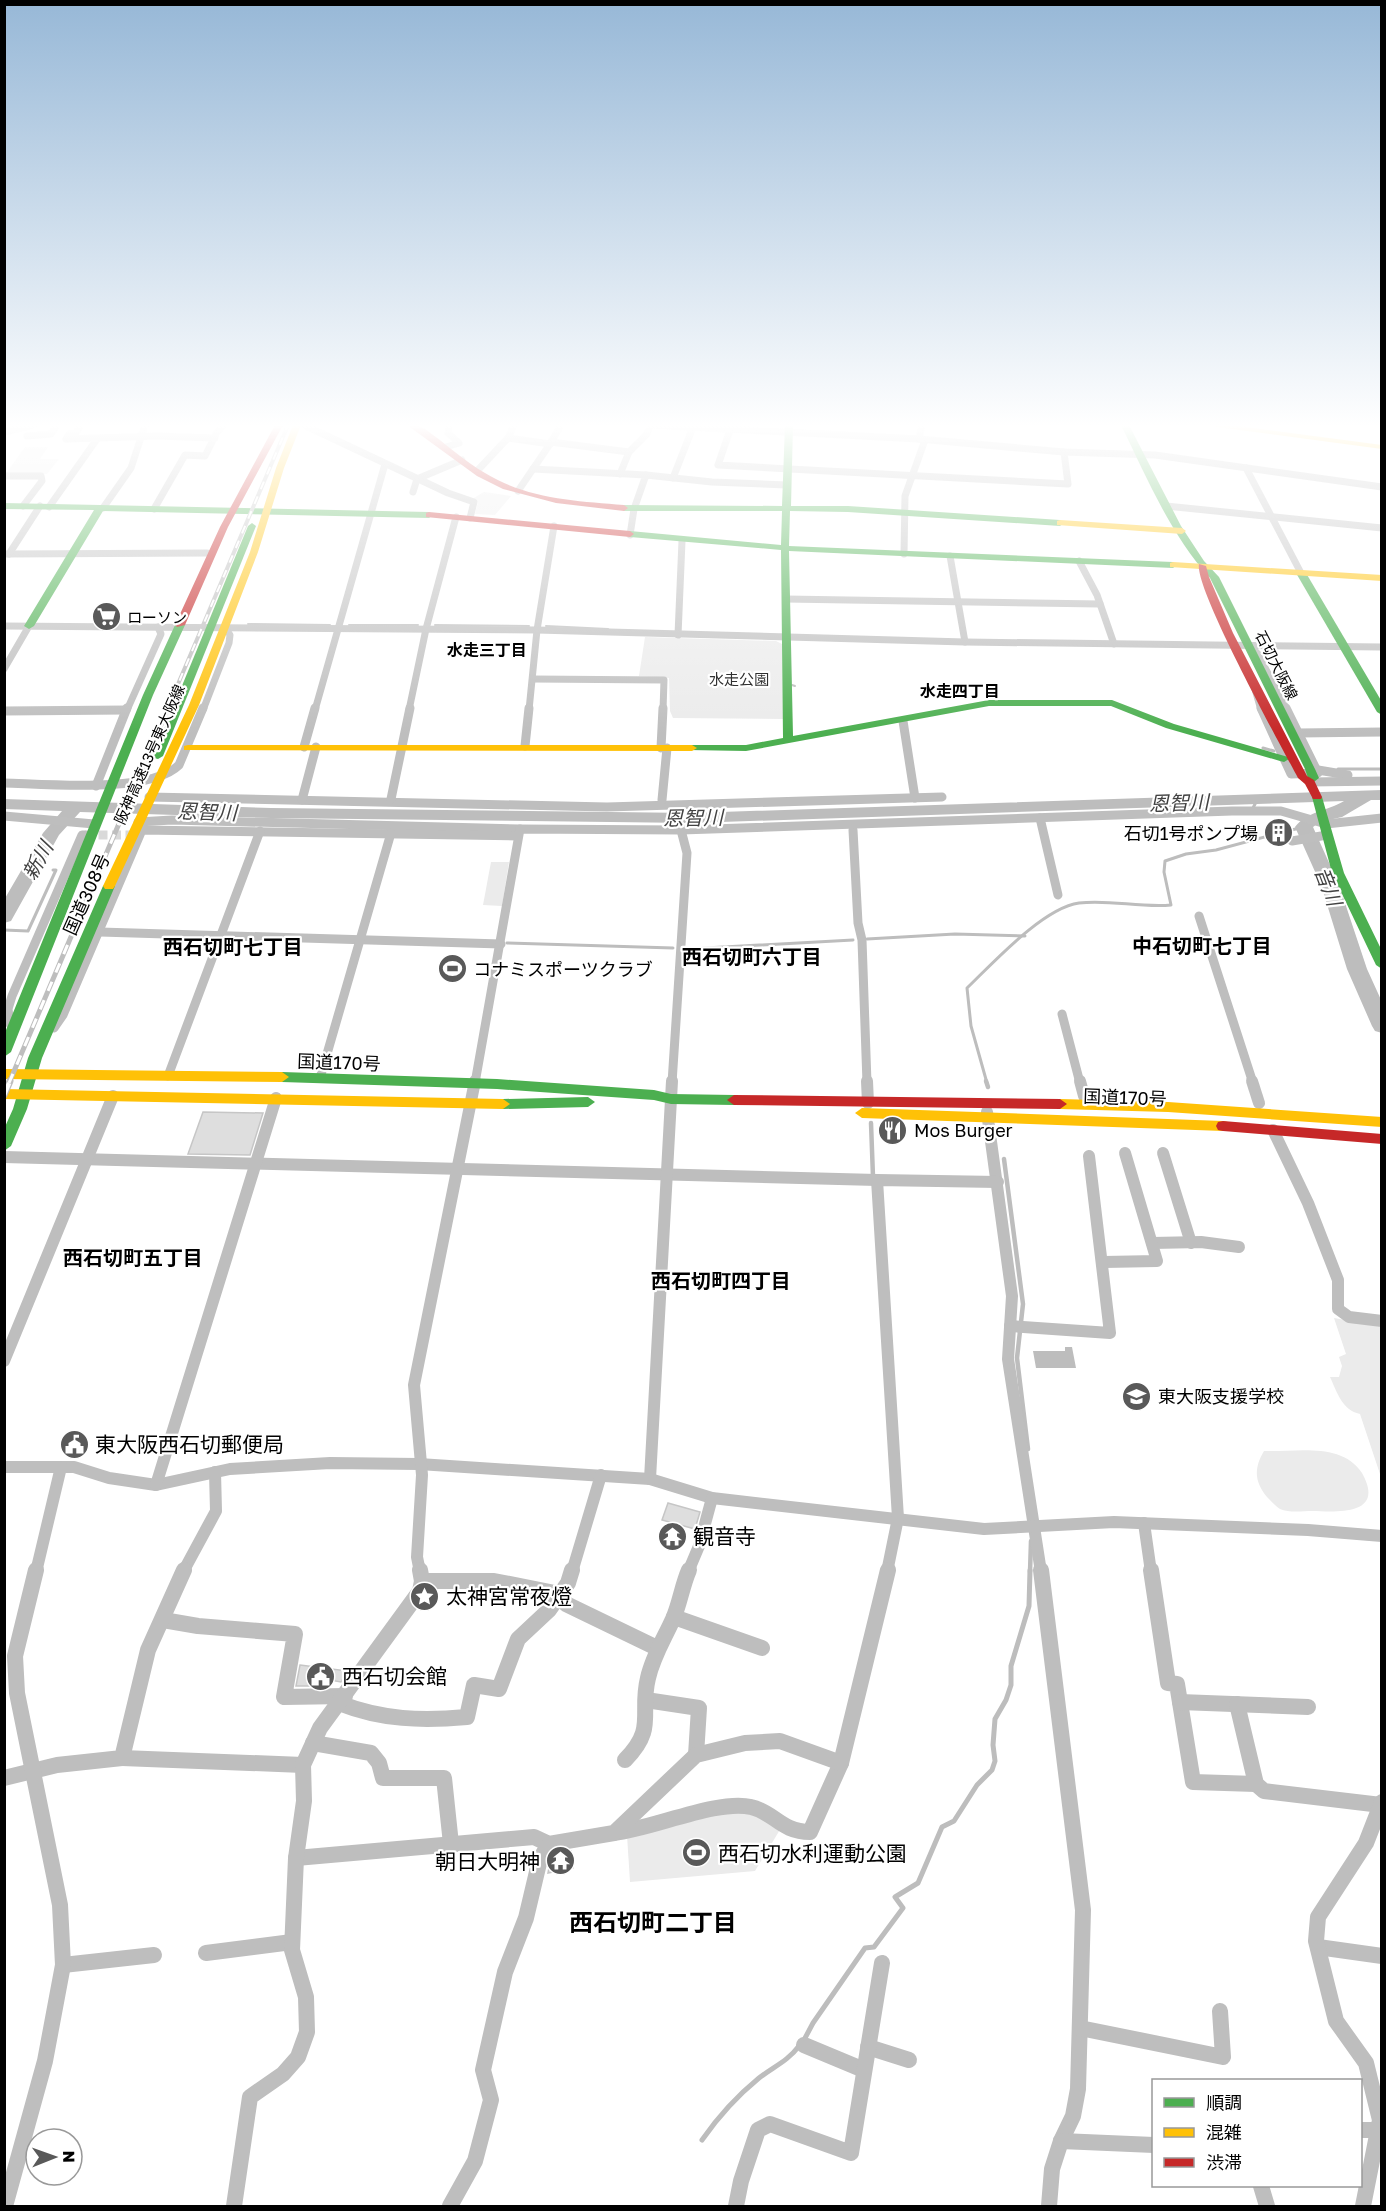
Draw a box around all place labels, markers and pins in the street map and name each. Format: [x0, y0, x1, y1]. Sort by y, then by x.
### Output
supermarket icon: ローソン [90, 601, 122, 633]
place label: ローソン [127, 608, 187, 626]
building icon: 石切1号ポンプ場 [1263, 817, 1295, 849]
place label: 石切1号ポンプ場 [1124, 822, 1258, 844]
sports icon: コナミスポーツクラブ [436, 953, 468, 985]
place label: コナミスポーツクラブ [473, 958, 653, 980]
restaurant icon: Mos Burger [877, 1114, 909, 1146]
place label: Mos Burger [914, 1119, 1013, 1141]
school or university icon: 東大阪支援学校 [1121, 1380, 1153, 1412]
place label: 東大阪支援学校 [1158, 1385, 1284, 1407]
public building icon: 東大阪西石切郵便局 [58, 1428, 90, 1460]
place label: 東大阪西石切郵便局 [95, 1431, 284, 1457]
temple icon: 観音寺 [656, 1520, 688, 1552]
place label: 観音寺 [693, 1523, 756, 1549]
place icon: 太神宮常夜燈 [409, 1580, 441, 1612]
place label: 太神宮常夜燈 [446, 1583, 572, 1609]
public building icon: 西石切会館 [305, 1660, 337, 1692]
place label: 西石切会館 [342, 1663, 447, 1689]
sports icon: 西石切水利運動公園 [681, 1837, 713, 1869]
place label: 西石切水利運動公園 [718, 1840, 907, 1866]
temple icon: 朝日大明神 [545, 1845, 577, 1877]
place label: 朝日大明神 [435, 1848, 540, 1874]

